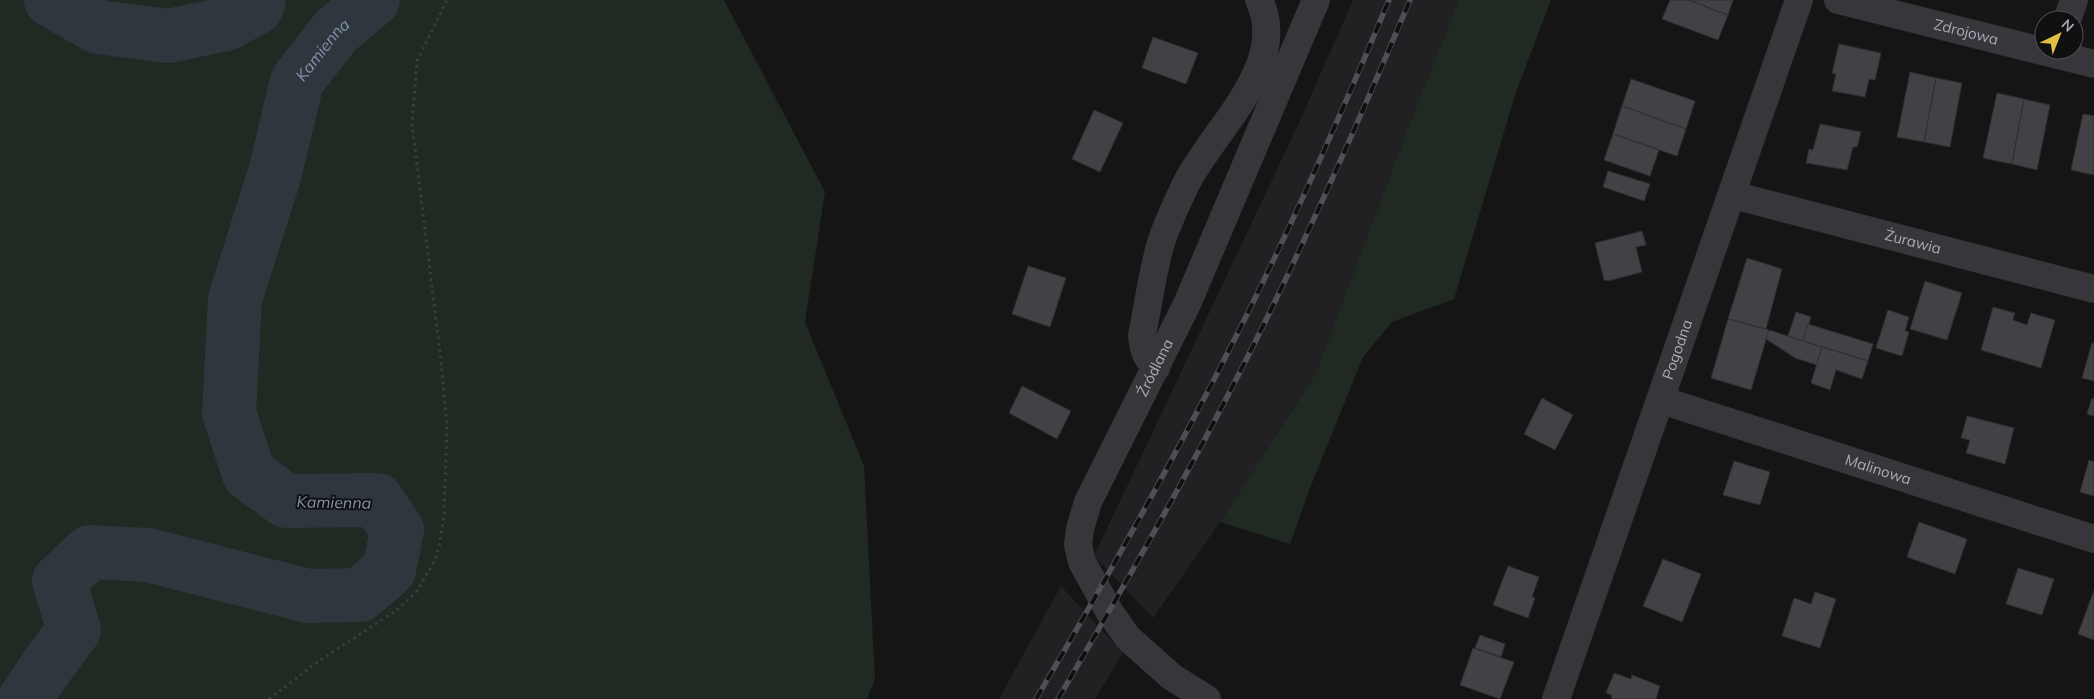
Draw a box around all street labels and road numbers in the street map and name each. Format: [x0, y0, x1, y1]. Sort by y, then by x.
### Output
street label: Zdrojowa [1932, 14, 2000, 49]
street label: Żurawia [1883, 225, 1943, 258]
street label: Pogodna [1658, 317, 1696, 382]
street label: Źródlana [1132, 335, 1177, 400]
street label: Malinowa [1843, 450, 1914, 489]

